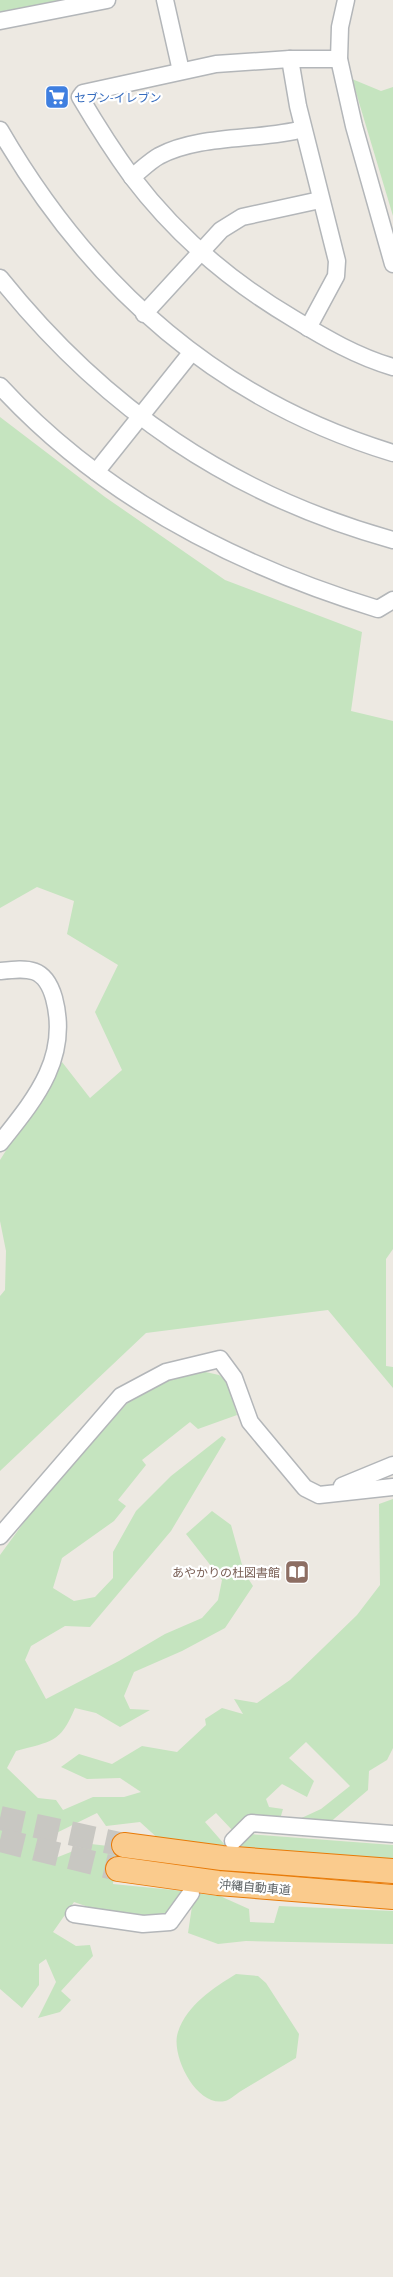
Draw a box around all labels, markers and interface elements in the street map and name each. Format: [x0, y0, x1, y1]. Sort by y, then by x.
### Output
supermarket icon: セブン-イレブン [44, 84, 70, 110]
place label: セブン-イレブン [74, 91, 161, 104]
library icon: あやかりの杜図書館 [284, 1559, 310, 1585]
place label: あやかりの杜図書館 [172, 1566, 280, 1579]
street label: 沖縄自動車道 [219, 1877, 291, 1897]

